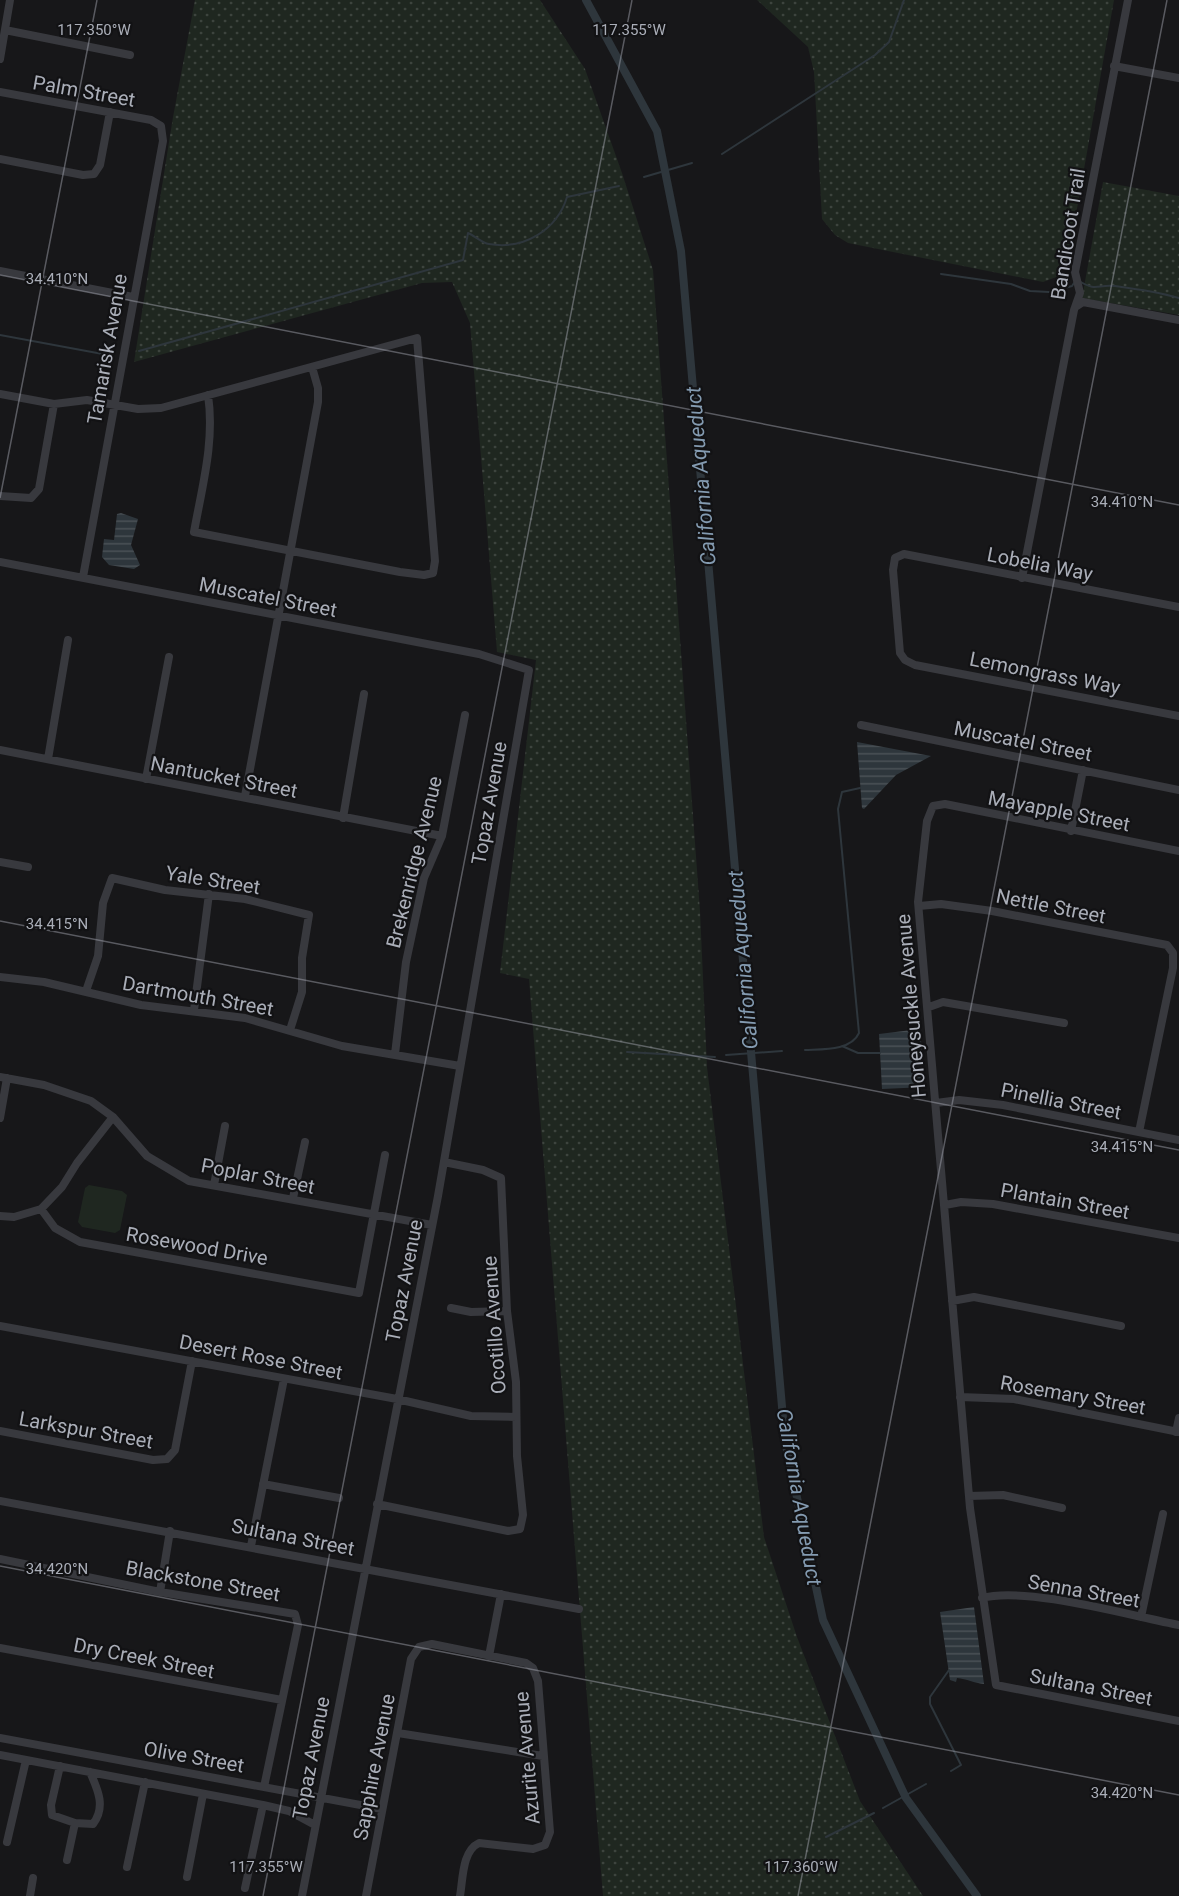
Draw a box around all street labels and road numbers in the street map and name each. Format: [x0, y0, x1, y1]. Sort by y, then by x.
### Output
street label: Palm Street [31, 70, 137, 112]
street label: Bandicoot Trail [1046, 166, 1090, 302]
street label: Tamarisk Avenue [82, 272, 132, 426]
street label: Lobelia Way [985, 542, 1095, 586]
street label: Muscatel Street [197, 572, 339, 622]
street label: Lemongrass Way [968, 647, 1123, 699]
street label: Muscatel Street [952, 716, 1094, 766]
street label: Topaz Avenue [466, 739, 512, 867]
street label: Nantucket Street [149, 751, 299, 803]
street label: Brekenridge Avenue [381, 774, 447, 950]
street label: Mayapple Street [986, 785, 1132, 837]
street label: Yale Street [164, 861, 262, 899]
street label: Nettle Street [994, 884, 1108, 928]
street label: Honeysuckle Avenue [891, 913, 931, 1099]
street label: Dartmouth Street [121, 971, 275, 1021]
street label: Pinellia Street [999, 1078, 1123, 1124]
street label: Poplar Street [199, 1153, 317, 1199]
street label: Plantain Street [999, 1178, 1131, 1224]
street label: Topaz Avenue [380, 1217, 428, 1345]
street label: Rosewood Drive [124, 1222, 270, 1270]
street label: Ocotillo Avenue [477, 1255, 511, 1395]
street label: Desert Rose Street [177, 1329, 345, 1385]
street label: Rosemary Street [998, 1370, 1148, 1420]
street label: Larkspur Street [17, 1406, 155, 1454]
street label: Sultana Street [229, 1513, 357, 1561]
street label: Blackstone Street [124, 1556, 282, 1606]
street label: Senna Street [1026, 1569, 1142, 1613]
street label: Dry Creek Street [71, 1633, 217, 1683]
street label: Sultana Street [1027, 1663, 1155, 1711]
street label: Azurite Avenue [509, 1691, 545, 1825]
street label: Sapphire Avenue [348, 1692, 400, 1842]
street label: Topaz Avenue [287, 1694, 335, 1822]
street label: Olive Street [142, 1736, 246, 1778]

